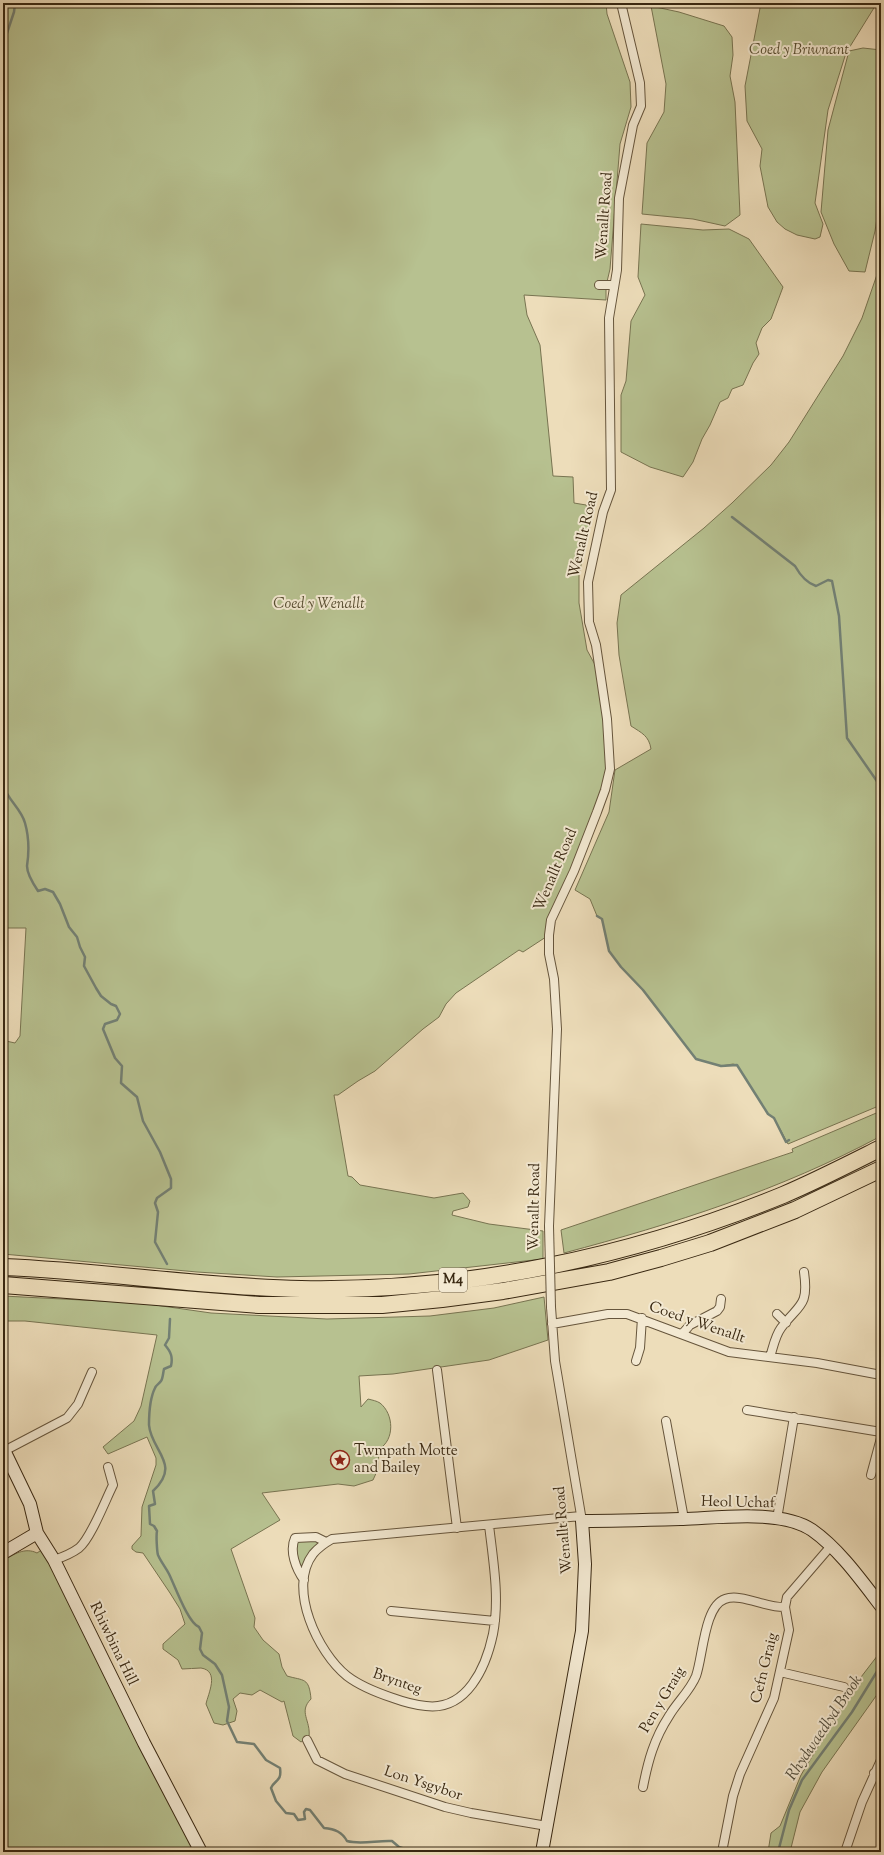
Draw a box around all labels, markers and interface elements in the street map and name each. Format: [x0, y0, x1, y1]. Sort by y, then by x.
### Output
park label: Coed y Briwnant [749, 40, 850, 61]
street label: Wenallt Road [591, 171, 619, 261]
street label: Wenallt Road [564, 489, 604, 580]
park label: Coed y Wenallt [273, 594, 365, 615]
street label: Wenallt Road [529, 825, 583, 915]
street label: Wenallt Road [524, 1162, 546, 1251]
road number: M4 [439, 1268, 467, 1292]
street label: Coed y Wenallt [646, 1297, 748, 1349]
place label: Twmpath Motte and Bailey [354, 1441, 458, 1479]
place icon: Twmpath Motte and Bailey [329, 1449, 351, 1471]
street label: Wenallt Road [550, 1485, 578, 1575]
street label: Heol Uchaf [701, 1492, 776, 1514]
street label: Rhiwbina Hill [84, 1599, 142, 1689]
street label: Cefn Graig [746, 1630, 784, 1706]
street label: Pen y Graig [635, 1663, 691, 1737]
street label: Brynteg [370, 1664, 424, 1700]
water label: Rhydwaedlyd Brook [781, 1671, 869, 1785]
street label: Lon Ysgybor [381, 1761, 465, 1807]

